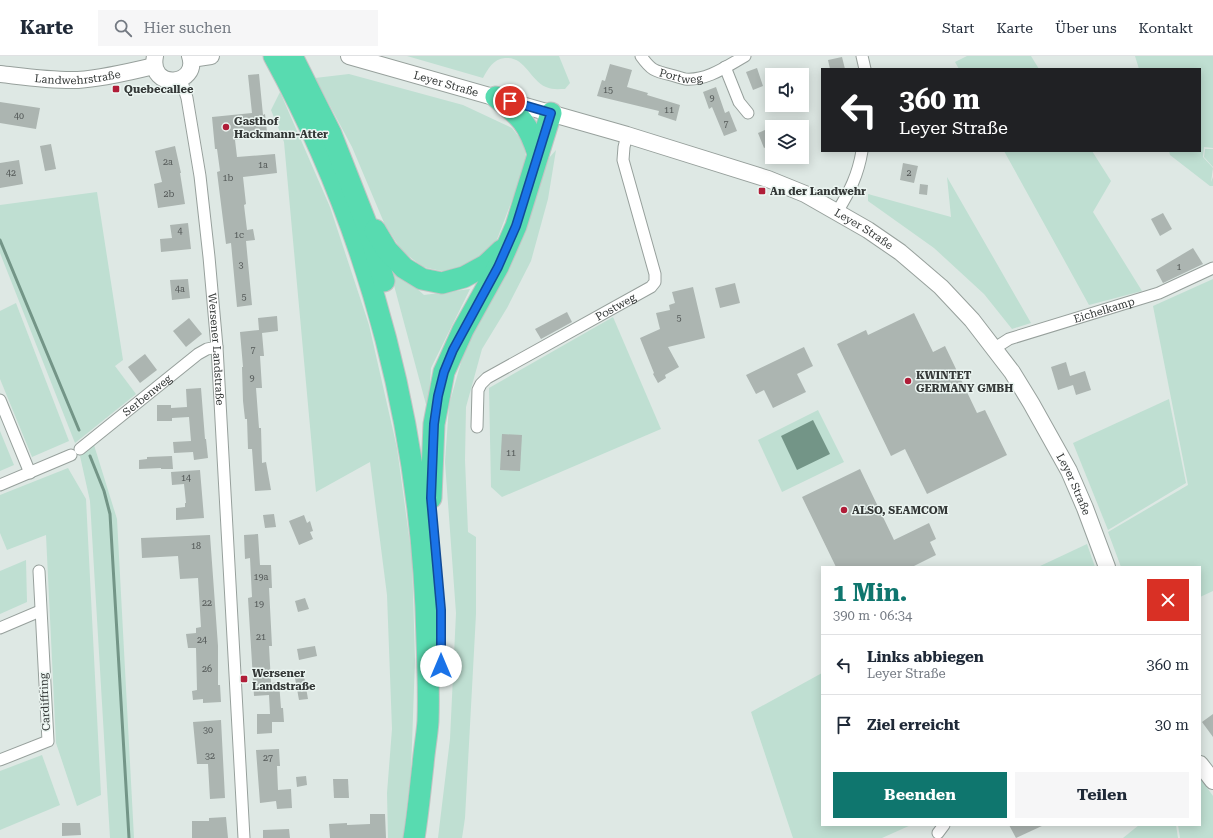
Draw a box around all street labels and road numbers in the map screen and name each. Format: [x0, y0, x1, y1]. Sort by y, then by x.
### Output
street label: Portweg [658, 66, 704, 86]
street label: Landwehrstraße [34, 67, 122, 87]
street label: Leyer Straße [412, 68, 480, 99]
street label: Leyer Straße [832, 206, 896, 252]
street label: Postweg [593, 290, 638, 323]
street label: Wersener Landstraße [206, 292, 227, 406]
street label: Eichelkamp [1072, 294, 1136, 325]
street label: Serbenweg [120, 371, 175, 419]
street label: Leyer Straße [1054, 451, 1094, 517]
street label: Cardiffring [37, 672, 53, 731]

